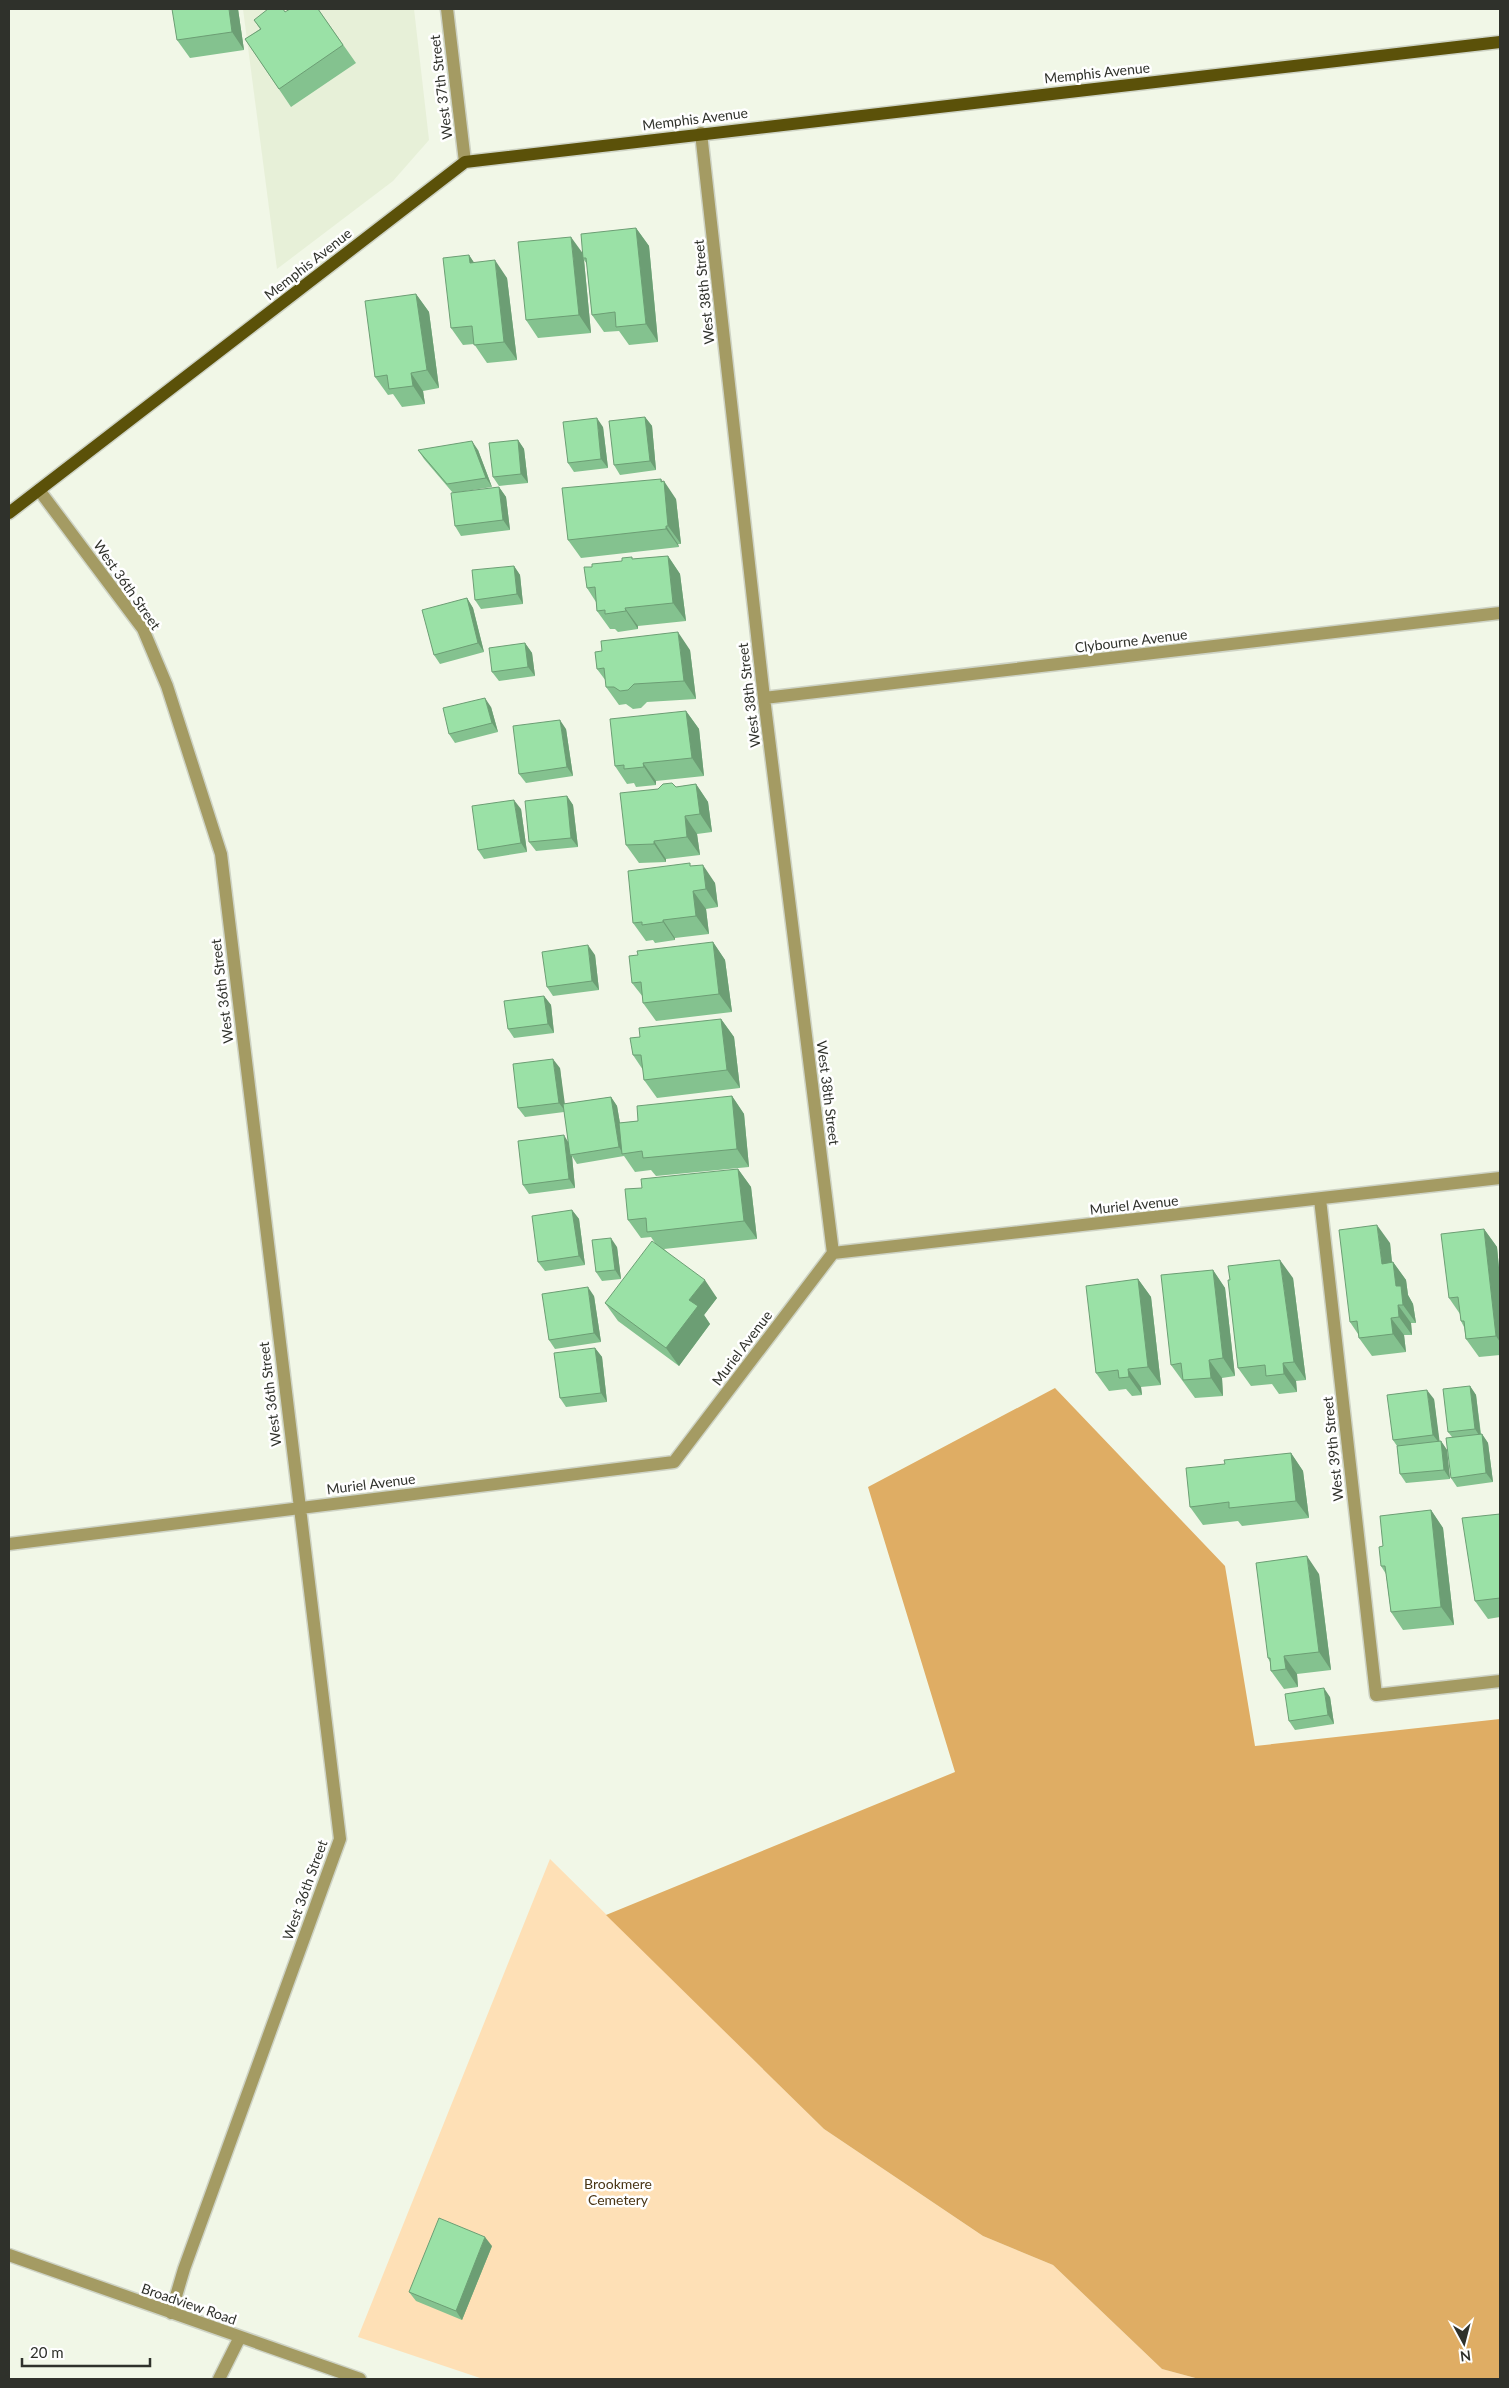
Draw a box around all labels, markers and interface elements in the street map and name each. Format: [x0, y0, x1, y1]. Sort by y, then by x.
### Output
street label: West 37th Street [426, 34, 455, 140]
street label: Memphis Avenue [1043, 58, 1151, 87]
street label: Memphis Avenue [641, 104, 749, 133]
street label: Memphis Avenue [261, 224, 355, 303]
street label: West 38th Street [690, 239, 717, 345]
street label: West 36th Street [90, 537, 165, 633]
street label: Clybourne Avenue [1074, 625, 1188, 656]
street label: West 38th Street [734, 642, 763, 748]
street label: West 36th Street [207, 938, 236, 1044]
street label: West 38th Street [814, 1040, 843, 1146]
street label: Muriel Avenue [1089, 1191, 1179, 1218]
street label: Muriel Avenue [708, 1307, 775, 1388]
street label: West 36th Street [255, 1341, 284, 1447]
street label: West 39th Street [1319, 1396, 1346, 1502]
street label: Muriel Avenue [326, 1470, 416, 1497]
street label: West 36th Street [279, 1837, 331, 1942]
park label: Brookmere Cemetery [584, 2175, 652, 2208]
street label: Broadview Road [139, 2279, 239, 2328]
north arrow [1439, 2318, 1489, 2368]
scale bar [22, 2336, 150, 2368]
text: 20 m [30, 2343, 64, 2361]
text: N [1459, 2347, 1472, 2365]

